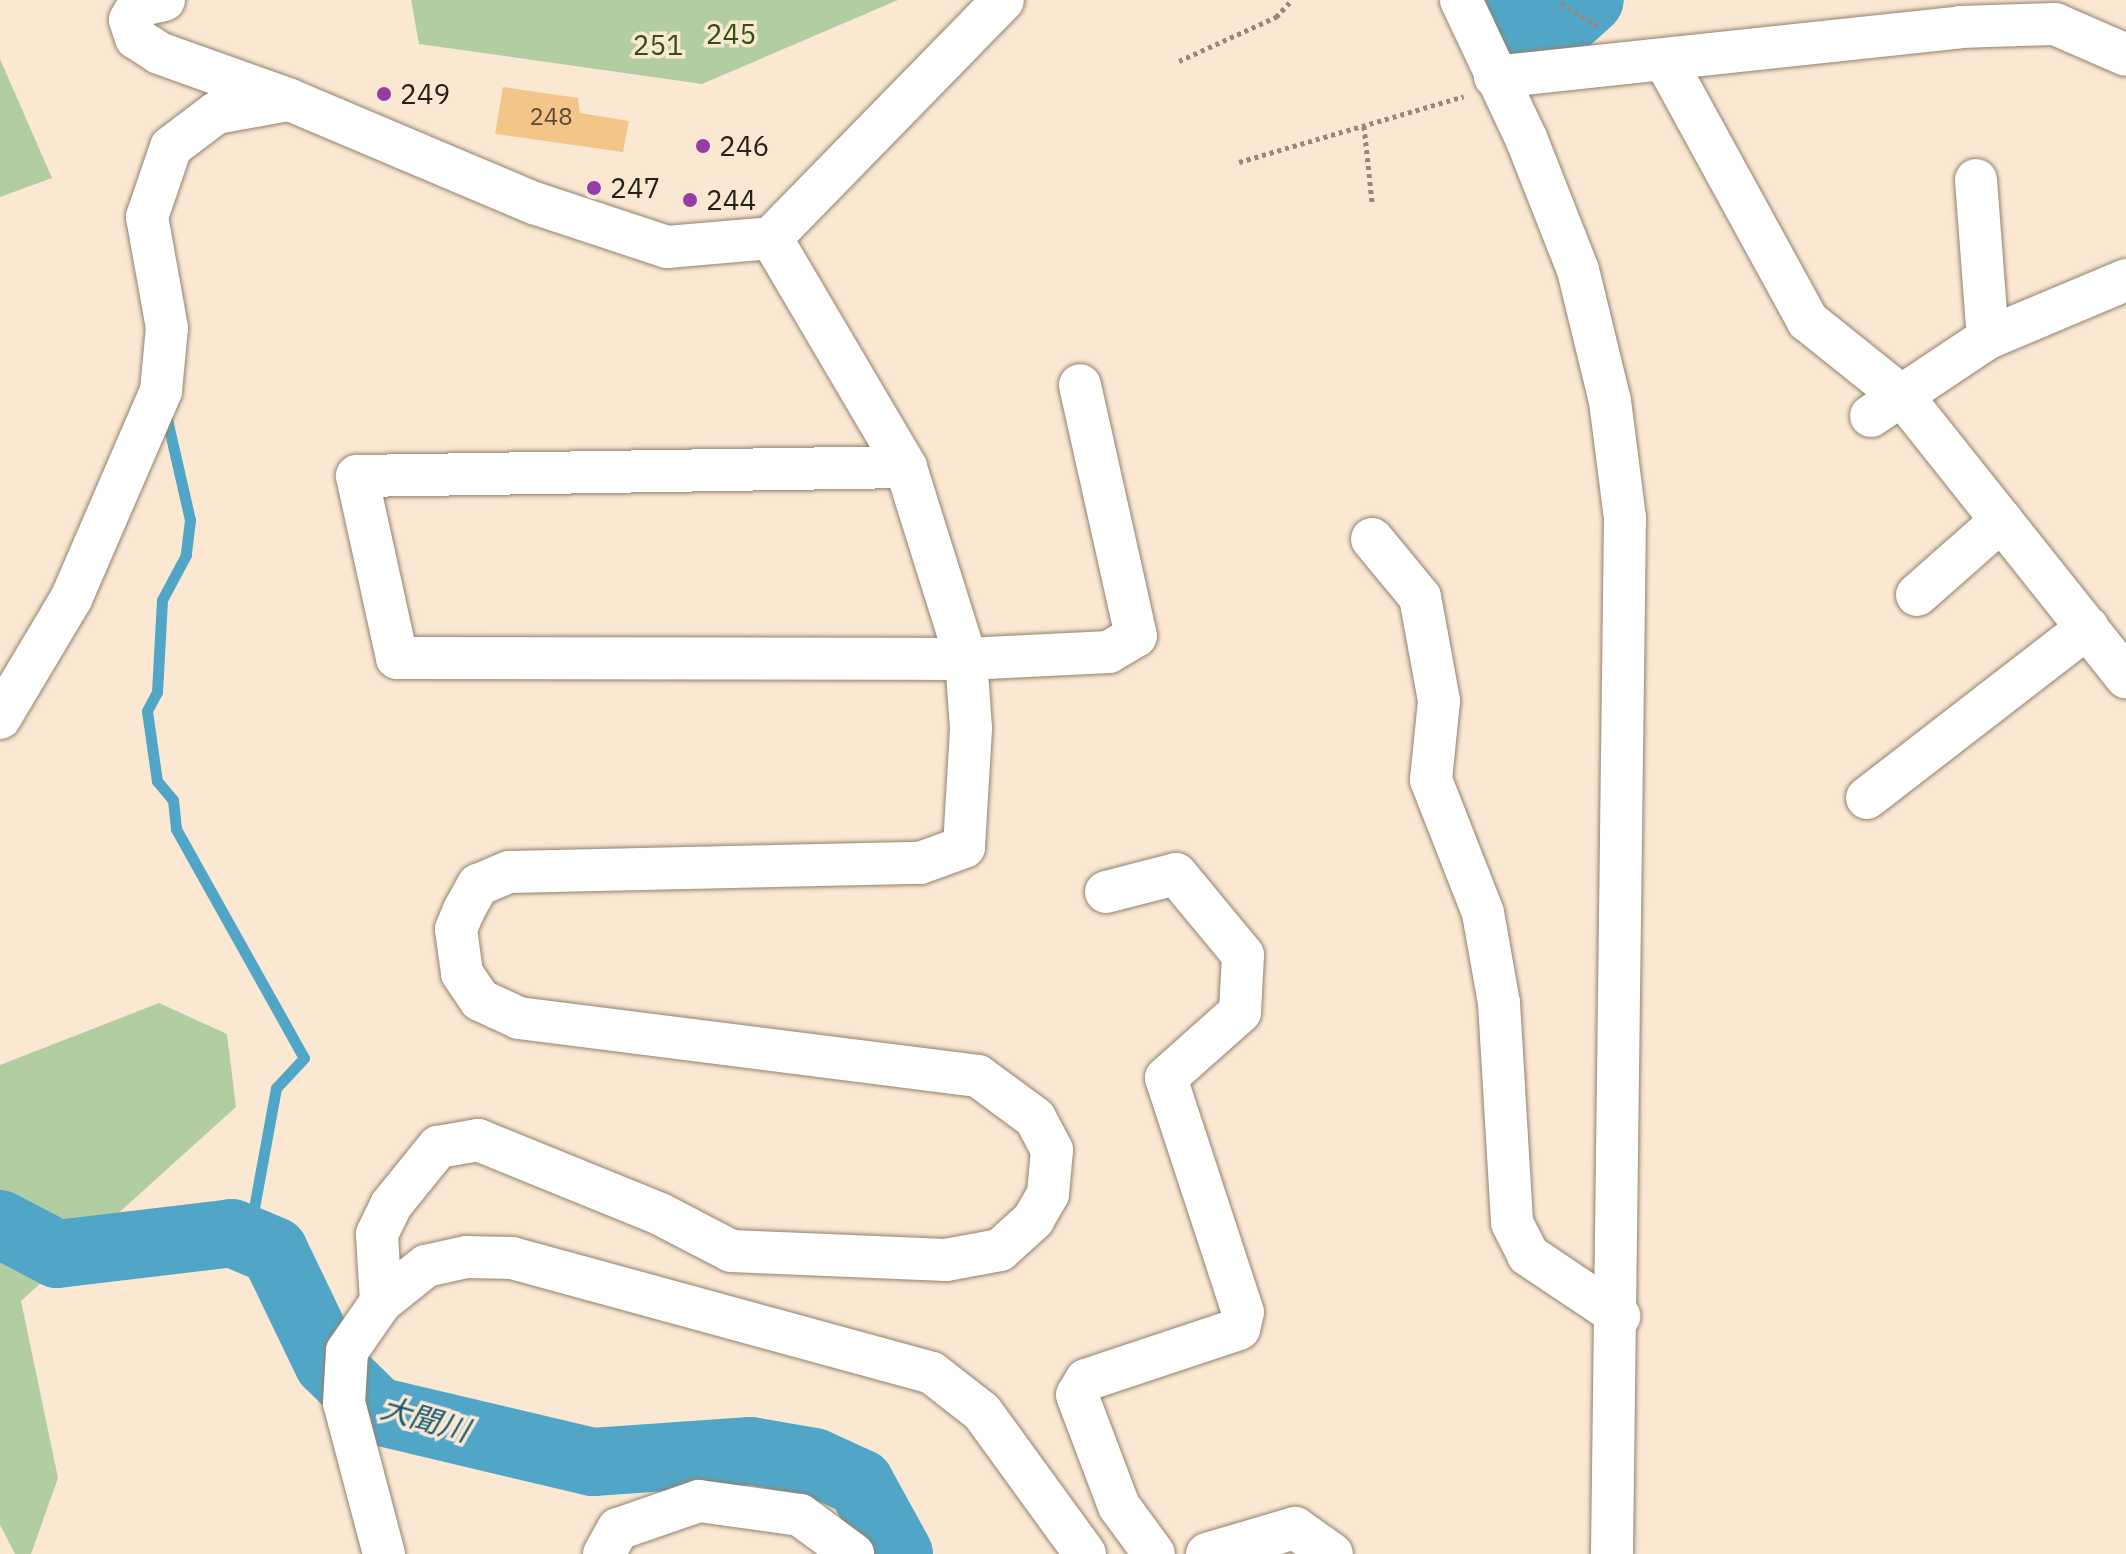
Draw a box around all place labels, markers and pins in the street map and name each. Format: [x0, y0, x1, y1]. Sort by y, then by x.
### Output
place label: 249 [400, 77, 450, 111]
marker: 249 [375, 85, 393, 103]
place label: 246 [719, 129, 769, 163]
marker: 246 [694, 137, 712, 155]
place label: 247 [610, 171, 660, 205]
marker: 247 [585, 179, 603, 197]
place label: 244 [706, 183, 756, 217]
marker: 244 [681, 191, 699, 209]

